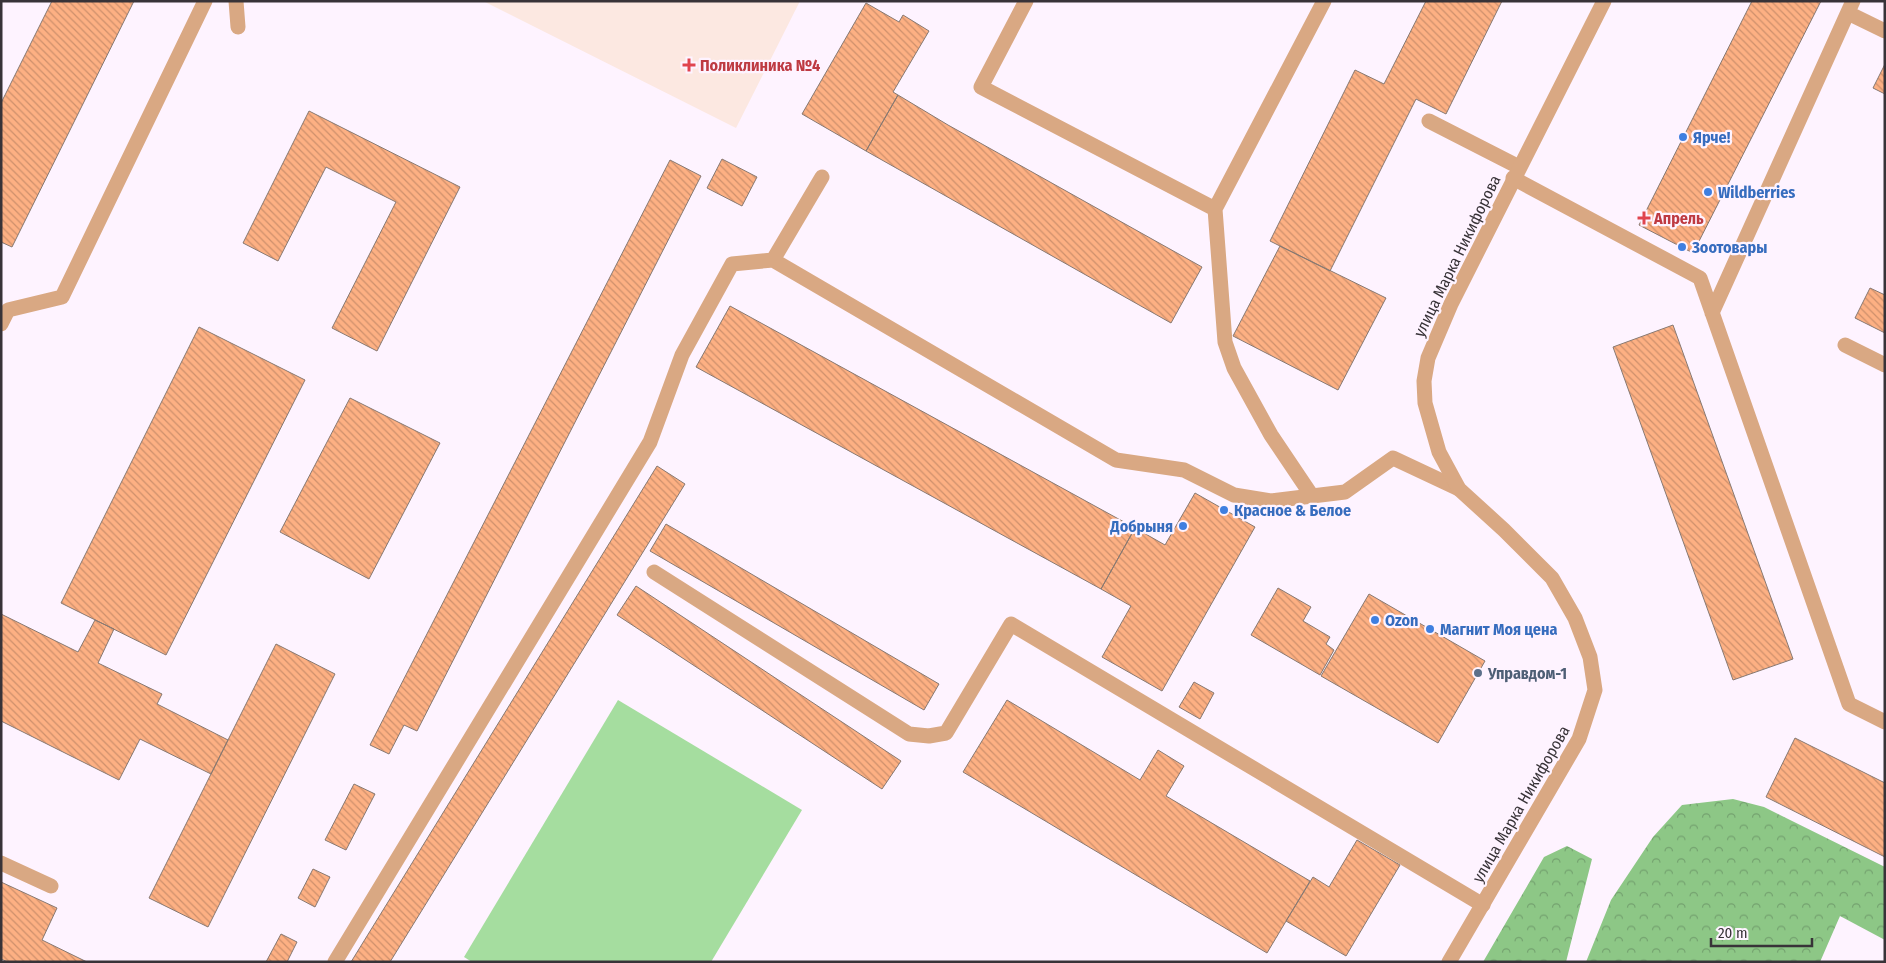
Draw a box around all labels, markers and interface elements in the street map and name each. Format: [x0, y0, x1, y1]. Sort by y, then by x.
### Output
place label: Поликлиника №4 [700, 56, 820, 75]
marker: Поликлиника №4 [682, 58, 696, 72]
place label: Ярче! [1693, 128, 1731, 147]
marker: Ярче! [1677, 131, 1689, 143]
street label: улица Марка Никифорова [1410, 172, 1505, 340]
place label: Wildberries [1718, 183, 1795, 202]
marker: Wildberries [1702, 186, 1714, 198]
place label: Апрель [1653, 209, 1704, 228]
marker: Апрель [1638, 212, 1650, 224]
place label: Зоотовары [1691, 238, 1767, 257]
marker: Зоотовары [1676, 241, 1688, 253]
place label: Красное & Белое [1234, 501, 1351, 520]
marker: Красное & Белое [1218, 504, 1230, 516]
place label: Добрыня [1109, 517, 1173, 536]
marker: Добрыня [1177, 520, 1189, 532]
place label: Ozon [1385, 611, 1418, 630]
marker: Ozon [1369, 614, 1381, 626]
place label: Магнит Моя цена [1440, 620, 1557, 639]
marker: Магнит Моя цена [1424, 623, 1436, 635]
place label: Управдом-1 [1487, 664, 1567, 683]
marker: Управдом-1 [1472, 667, 1484, 679]
street label: улица Марка Никифорова [1468, 722, 1574, 886]
scale bar [1711, 916, 1812, 948]
text: 20 m [1718, 924, 1748, 942]

